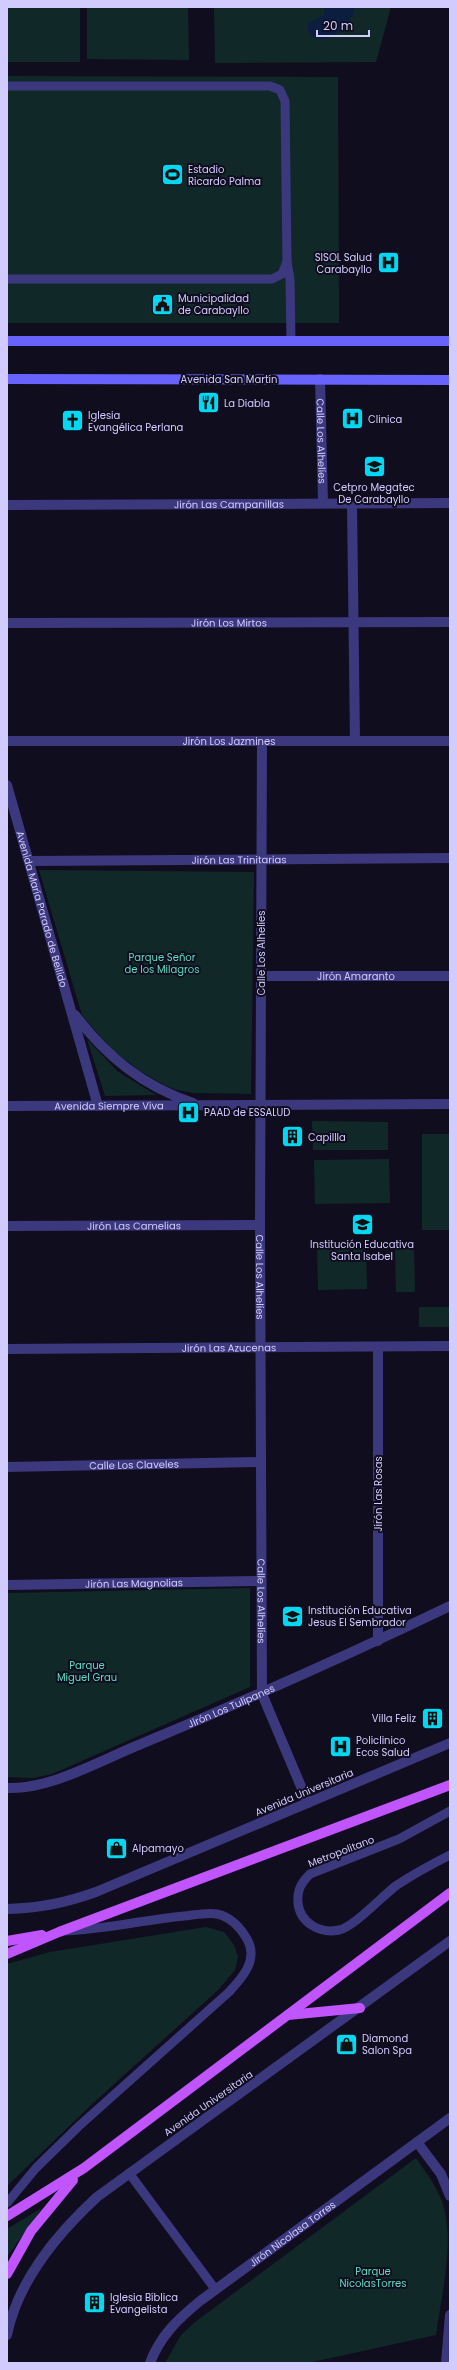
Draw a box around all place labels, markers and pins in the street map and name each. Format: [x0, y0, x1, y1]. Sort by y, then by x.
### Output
sports icon: Estadio Ricardo Palma [160, 162, 186, 188]
place label: Estadio Ricardo Palma [188, 162, 261, 189]
place label: SISOL Salud Carabayllo [315, 250, 372, 277]
hospital icon: SISOL Salud Carabayllo [375, 250, 401, 276]
public building icon: Municipalidad de Carabayllo [149, 291, 175, 317]
place label: Municipalidad de Carabayllo [178, 291, 249, 318]
restaurant icon: La Diabla [196, 390, 222, 416]
place label: La Diabla [224, 396, 270, 411]
hospital icon: Clinica [340, 406, 366, 432]
church icon: Iglesia Evangélica Perlana [60, 408, 86, 434]
place label: Iglesia Evangélica Perlana [88, 408, 183, 435]
place label: Clinica [368, 412, 402, 427]
school or university icon: Cetpro Megatec De Carabayllo [361, 454, 387, 480]
place label: Cetpro Megatec De Carabayllo [333, 480, 415, 507]
hospital icon: PAAD de ESSALUD [175, 1099, 201, 1125]
place label: PAAD de ESSALUD [204, 1105, 290, 1120]
building icon: Capillla [280, 1124, 306, 1150]
place label: Capillla [308, 1130, 346, 1145]
school or university icon: Institución Educativa Santa Isabel [349, 1211, 375, 1237]
place label: Institución Educativa Santa Isabel [310, 1237, 414, 1264]
school or university icon: Institución Educativa Jesus El Sembrador [280, 1603, 306, 1629]
place label: Institución Educativa Jesus El Sembrador [308, 1603, 412, 1630]
building icon: Villa Feliz [419, 1705, 445, 1731]
place label: Villa Feliz [372, 1711, 416, 1726]
hospital icon: Policlinico Ecos Salud [328, 1733, 354, 1759]
place label: Policlinico Ecos Salud [356, 1733, 410, 1760]
shop icon: Alpamayo [104, 1835, 130, 1861]
place label: Alpamayo [132, 1841, 184, 1856]
shop icon: Diamond Salon Spa [334, 2031, 360, 2057]
place label: Diamond Salon Spa [362, 2031, 412, 2058]
building icon: Iglesia Bíblica Evangelista [82, 2290, 108, 2316]
place label: Iglesia Bíblica Evangelista [110, 2290, 178, 2317]

